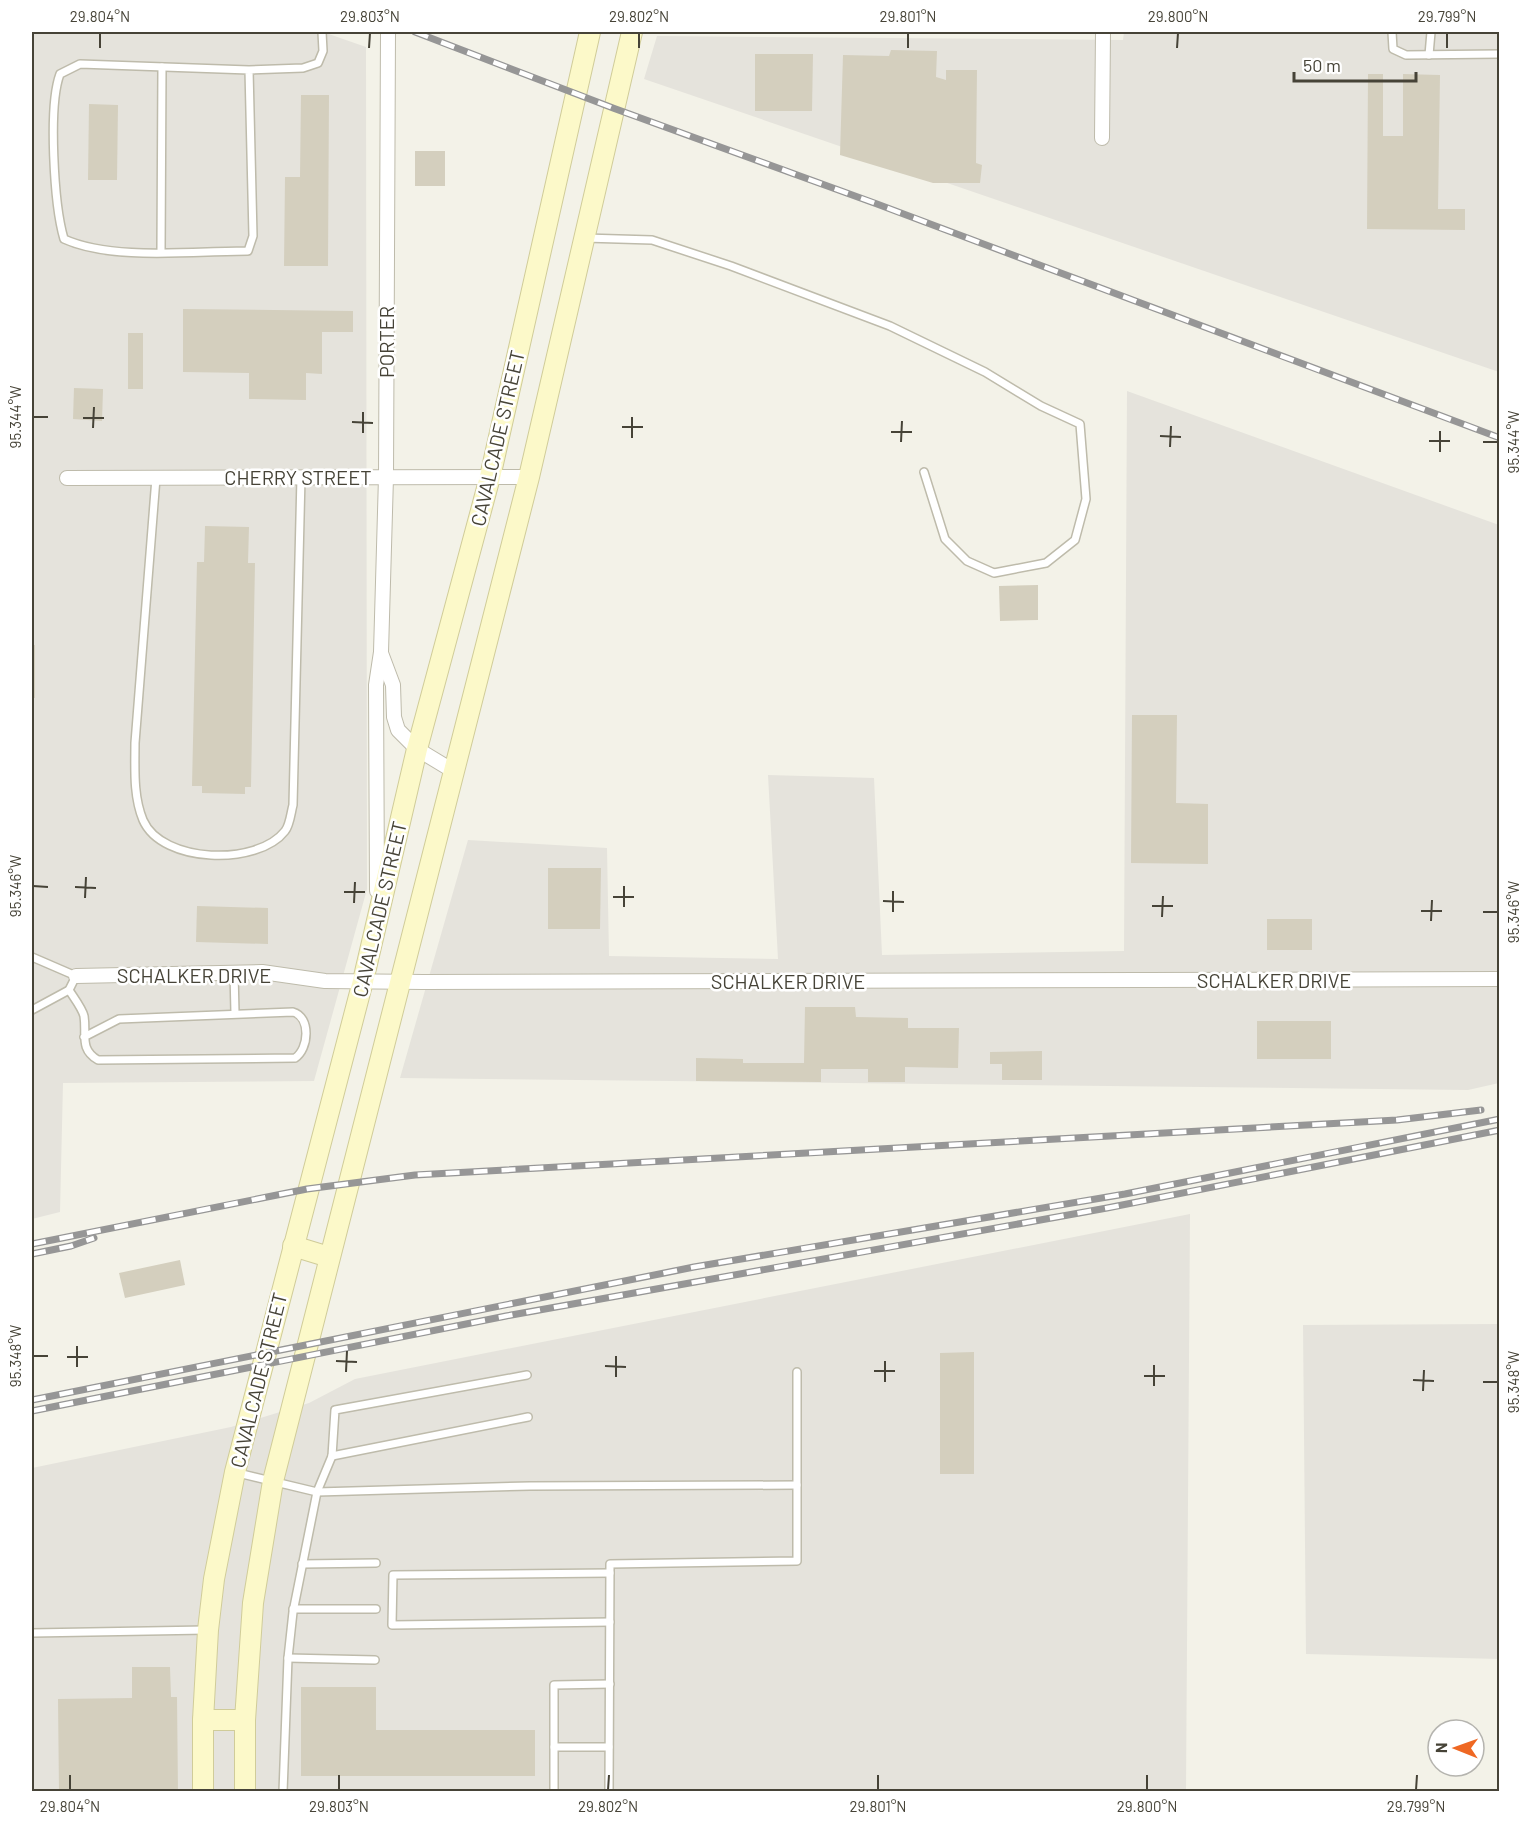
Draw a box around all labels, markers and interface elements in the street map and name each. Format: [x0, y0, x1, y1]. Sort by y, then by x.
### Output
text: 29.804°N [70, 7, 130, 25]
text: 29.803°N [340, 7, 400, 25]
text: 29.802°N [609, 7, 669, 25]
text: 29.801°N [879, 7, 937, 25]
text: 29.800°N [1148, 7, 1208, 25]
text: 29.799°N [1418, 7, 1476, 25]
scale bar [1294, 45, 1416, 83]
text: 50 m [1303, 54, 1341, 76]
street label: PORTER [374, 306, 398, 378]
street label: CAVALCADE STREET [465, 348, 529, 528]
text: 95.344°W [6, 386, 24, 448]
text: 95.344°W [1504, 411, 1522, 473]
street label: CHERRY STREET [224, 465, 372, 489]
street label: CAVALCADE STREET [347, 819, 411, 999]
text: 95.346°W [6, 855, 24, 917]
text: 95.346°W [1504, 881, 1522, 943]
street label: SCHALKER DRIVE [117, 963, 271, 987]
street label: SCHALKER DRIVE [1197, 968, 1351, 992]
street label: SCHALKER DRIVE [711, 969, 865, 993]
street label: CAVALCADE STREET [225, 1290, 291, 1470]
text: 95.348°W [6, 1325, 24, 1387]
text: 95.348°W [1504, 1351, 1522, 1413]
north arrow [1426, 1718, 1486, 1778]
text: N [1431, 1742, 1450, 1753]
text: 29.804°N [40, 1797, 100, 1815]
text: 29.803°N [309, 1797, 369, 1815]
text: 29.802°N [578, 1797, 638, 1815]
text: 29.801°N [849, 1797, 907, 1815]
text: 29.800°N [1117, 1797, 1177, 1815]
text: 29.799°N [1387, 1797, 1445, 1815]

